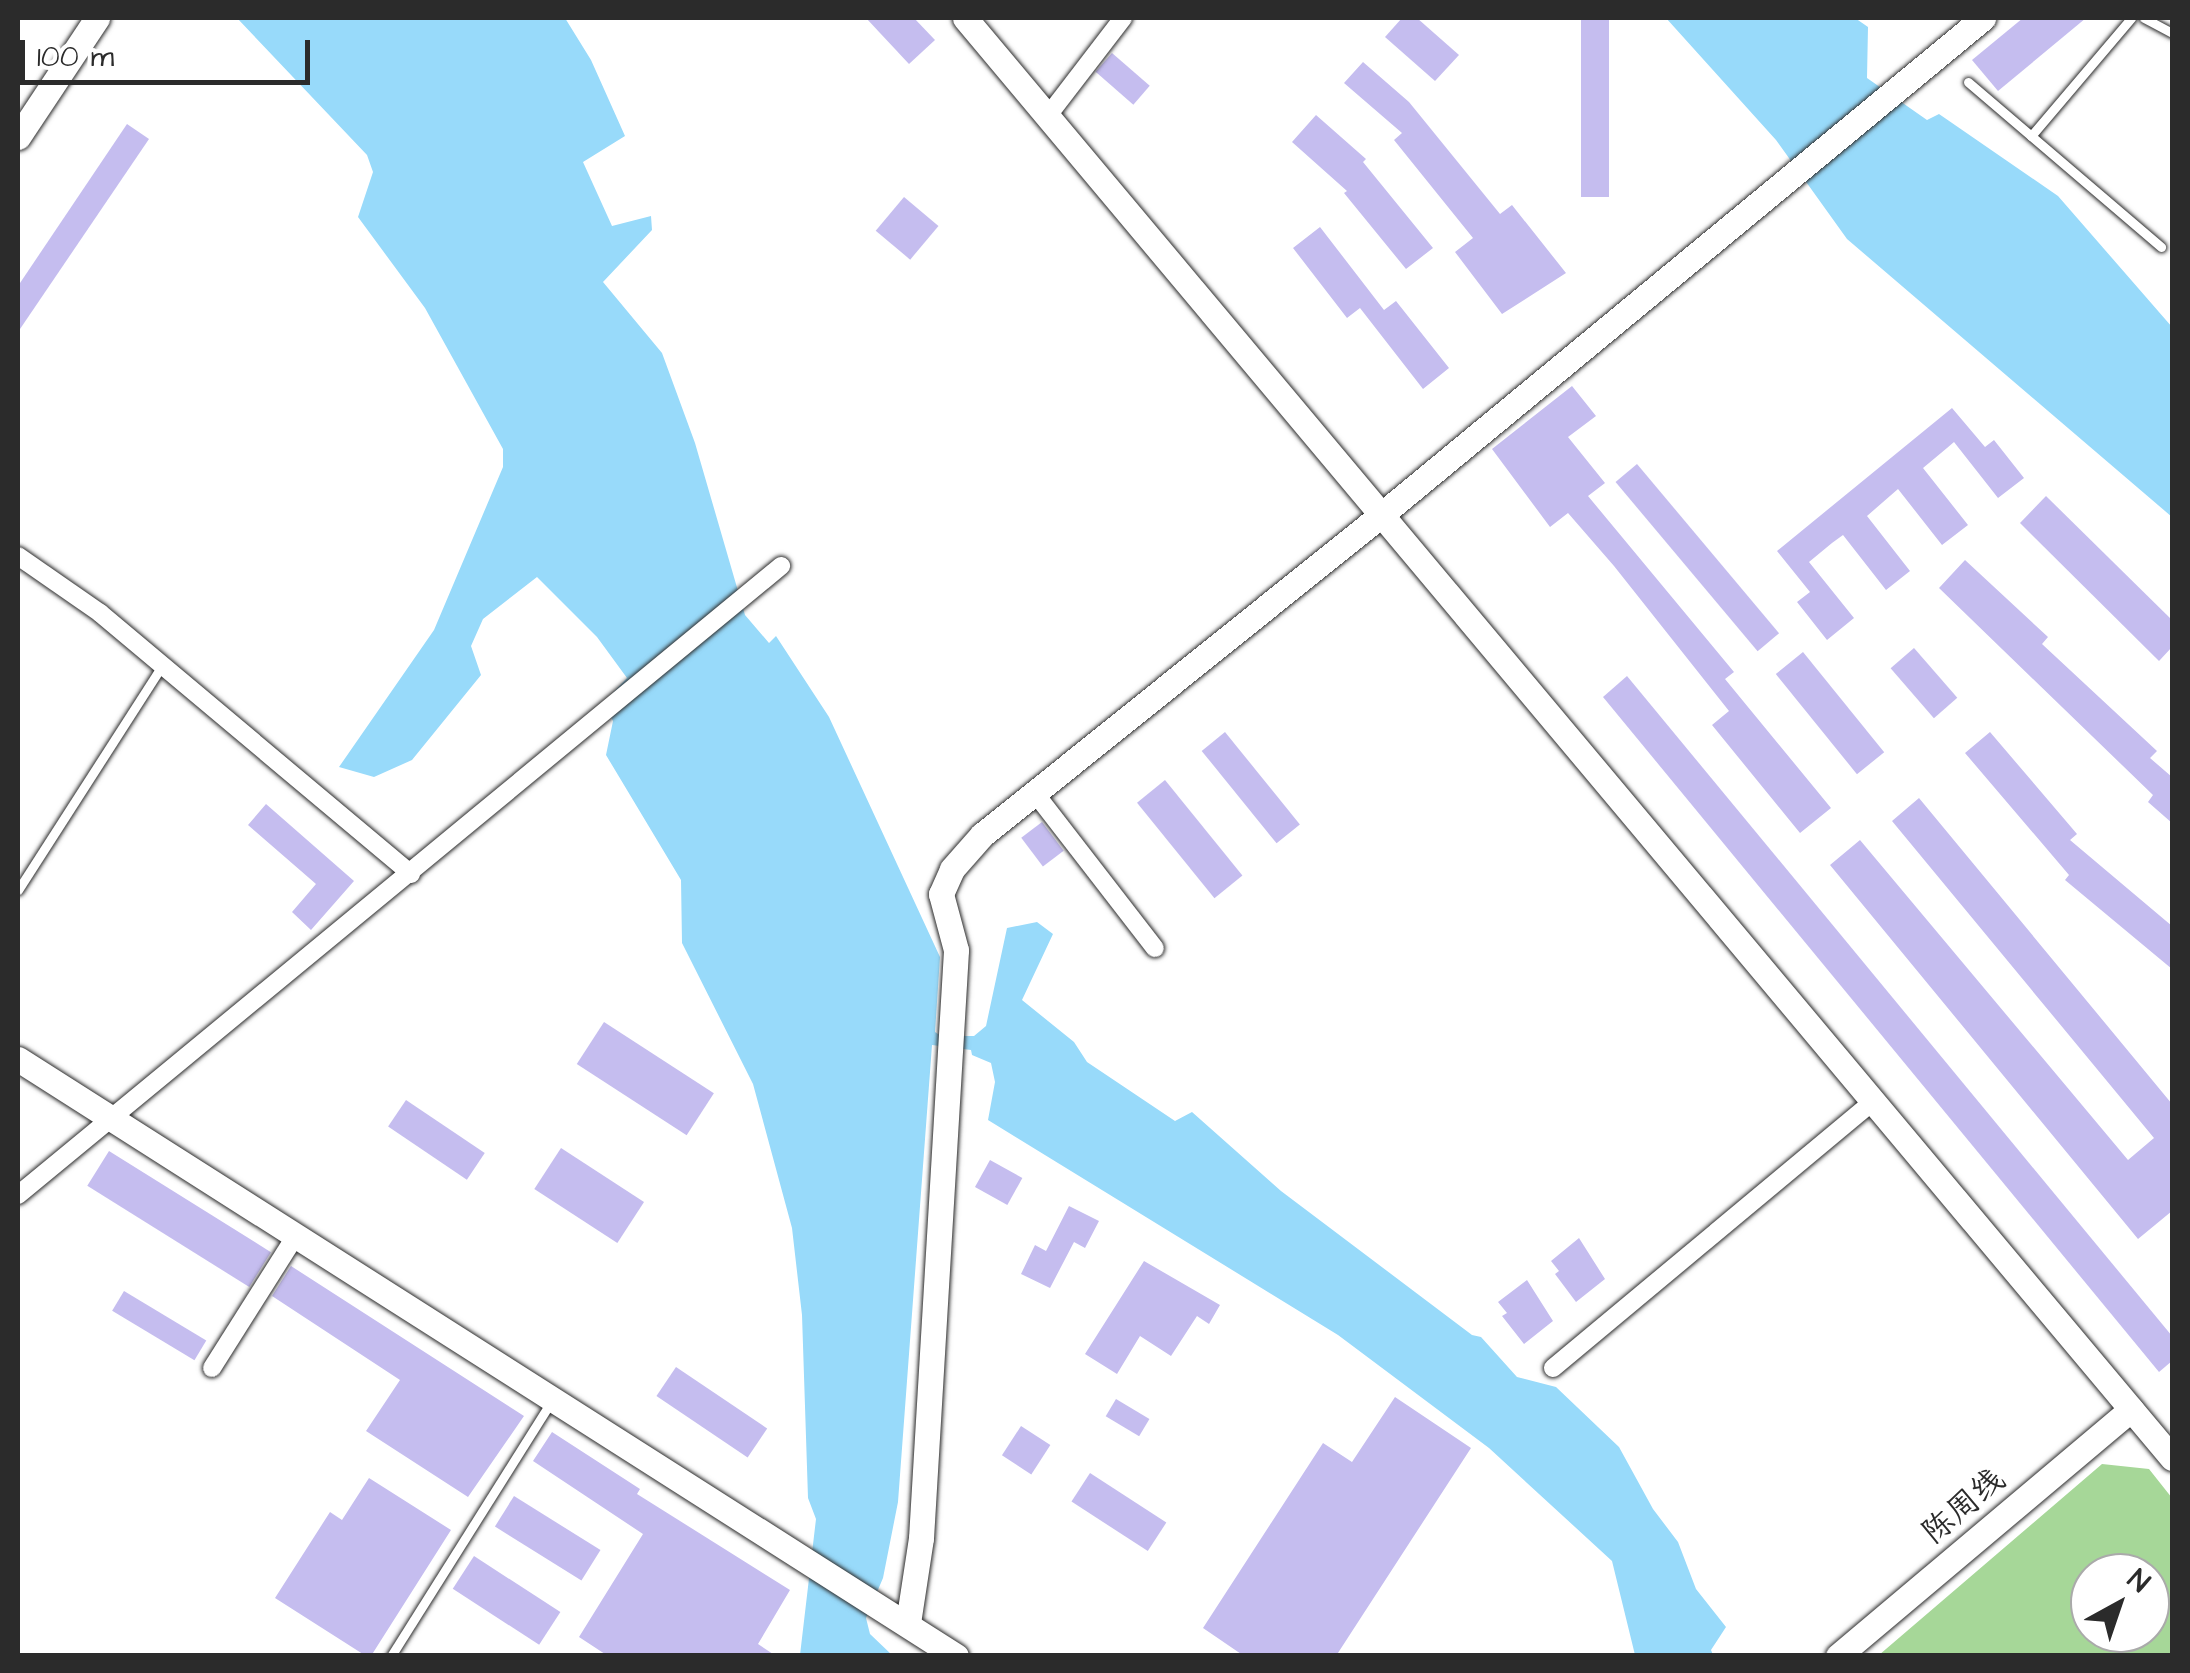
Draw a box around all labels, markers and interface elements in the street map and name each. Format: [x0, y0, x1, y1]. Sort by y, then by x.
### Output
scale bar [25, 20, 315, 82]
text: 100 m [37, 36, 114, 78]
street label: 陈周线 [1915, 1461, 2013, 1553]
north arrow [2070, 1553, 2170, 1653]
text: N [2119, 1561, 2158, 1602]

